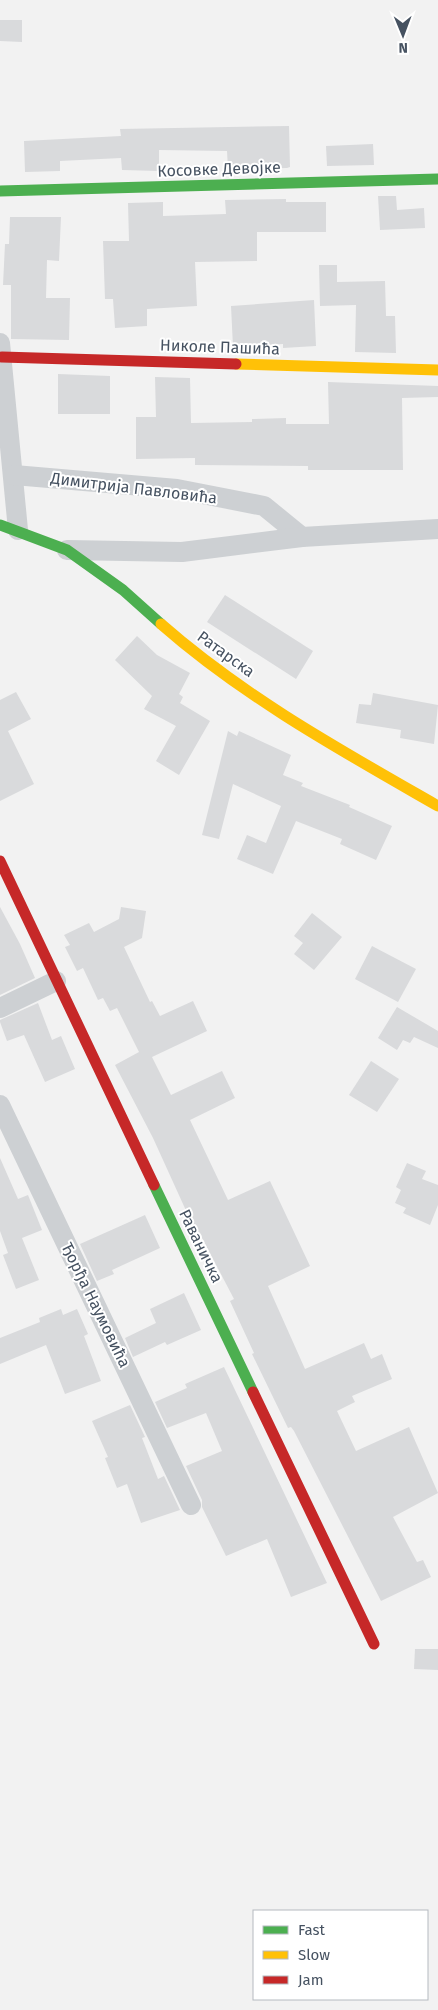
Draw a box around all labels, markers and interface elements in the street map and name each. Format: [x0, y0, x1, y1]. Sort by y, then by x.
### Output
north arrow [378, 10, 428, 60]
text: N [398, 39, 408, 56]
street label: Косовке Девојке [157, 157, 281, 181]
street label: Николе Пашића [160, 335, 280, 359]
street label: Димитрија Павловића [49, 468, 218, 508]
street label: Ратарска [194, 627, 258, 681]
street label: Раваничка [175, 1206, 227, 1286]
street label: Ђорђа Наумовића [57, 1239, 135, 1371]
legend [253, 1910, 428, 2000]
text: Fast [298, 1921, 325, 1939]
text: Slow [298, 1946, 330, 1964]
text: Jam [298, 1971, 324, 1989]

